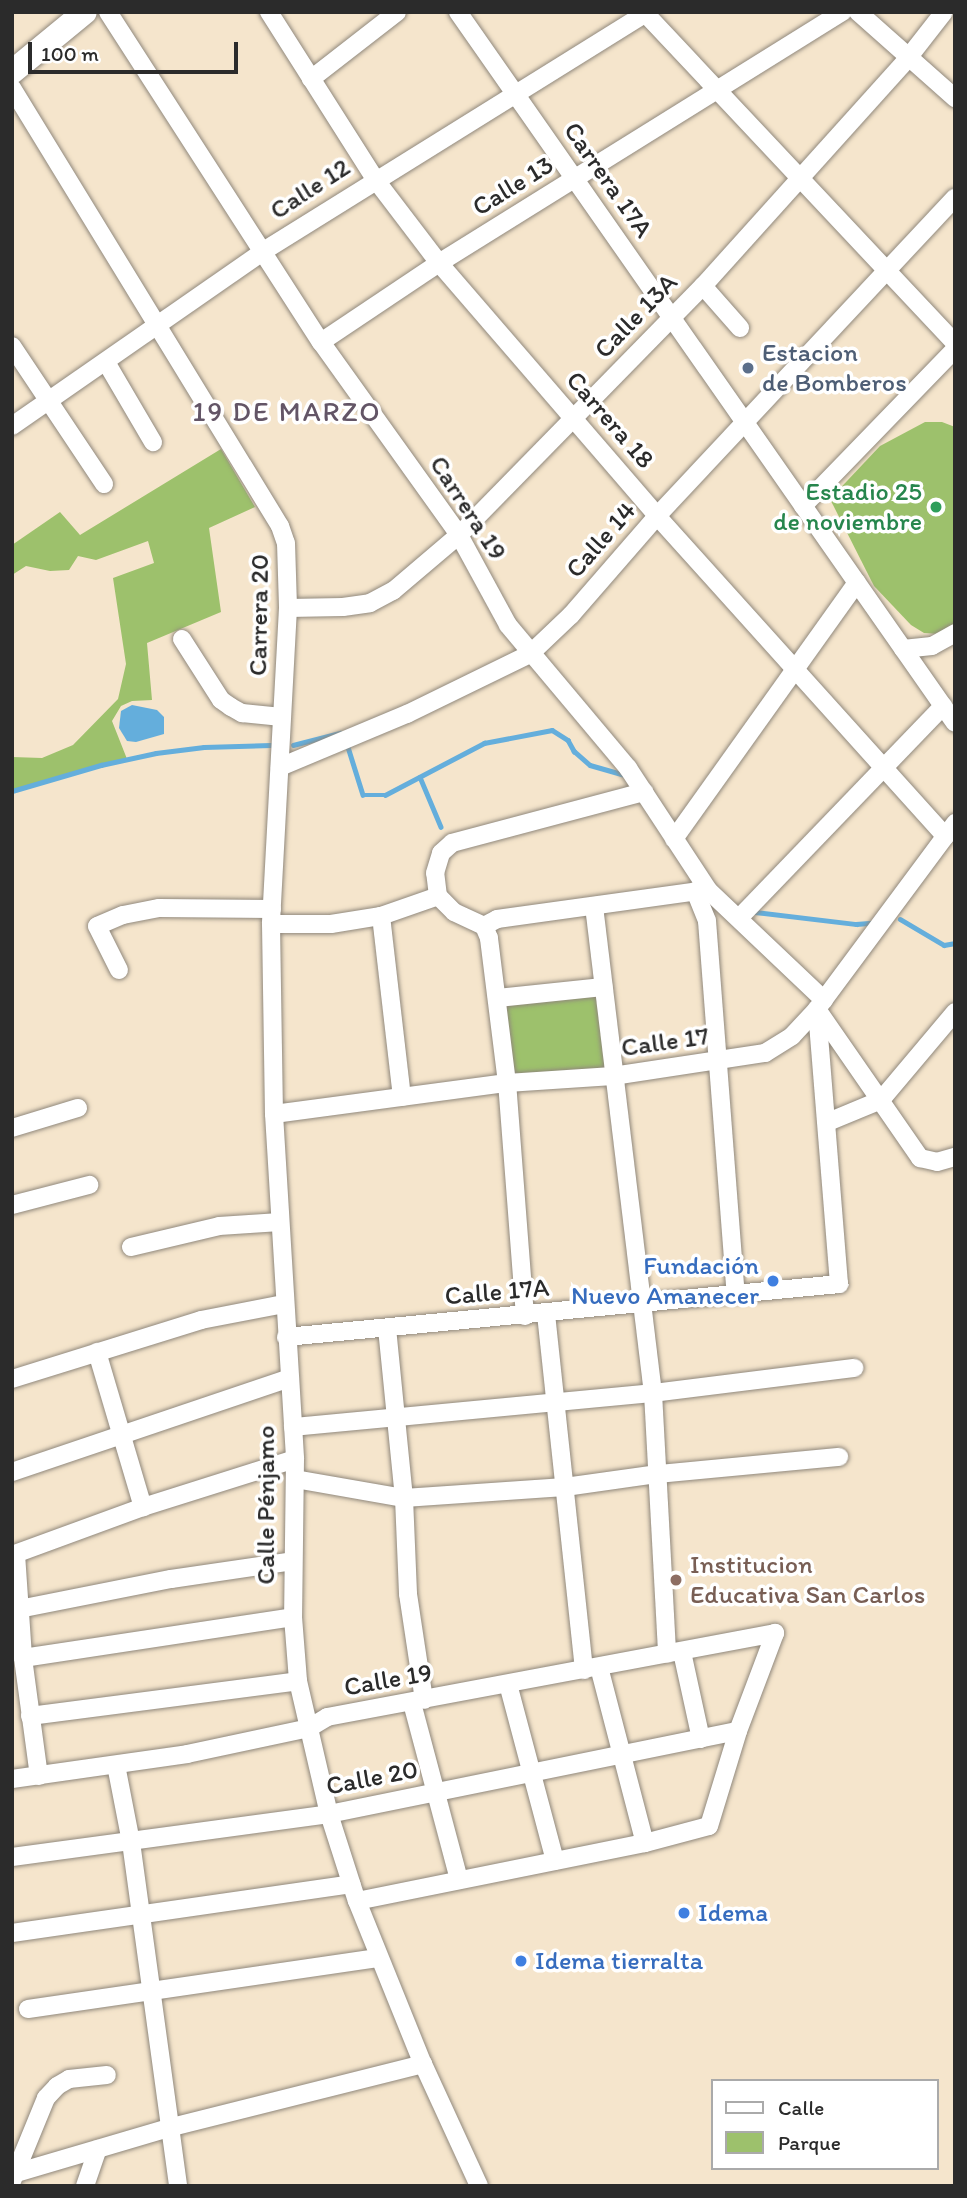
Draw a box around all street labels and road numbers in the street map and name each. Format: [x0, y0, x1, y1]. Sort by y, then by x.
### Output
street label: Carrera 17A [557, 116, 659, 244]
street label: Calle 13 [467, 149, 559, 223]
street label: Calle 12 [264, 152, 356, 226]
street label: Calle 13A [588, 267, 684, 365]
street label: Carrera 18 [559, 365, 661, 475]
street label: Carrera 19 [423, 450, 513, 566]
street label: Calle 14 [559, 495, 643, 585]
street label: Carrera 20 [242, 554, 276, 676]
street label: Calle 17 [619, 1020, 711, 1064]
street label: Calle 17A [443, 1272, 551, 1312]
street label: Calle Pénjamo [250, 1425, 282, 1585]
street label: Calle 19 [342, 1657, 434, 1703]
street label: Calle 20 [323, 1754, 421, 1802]

